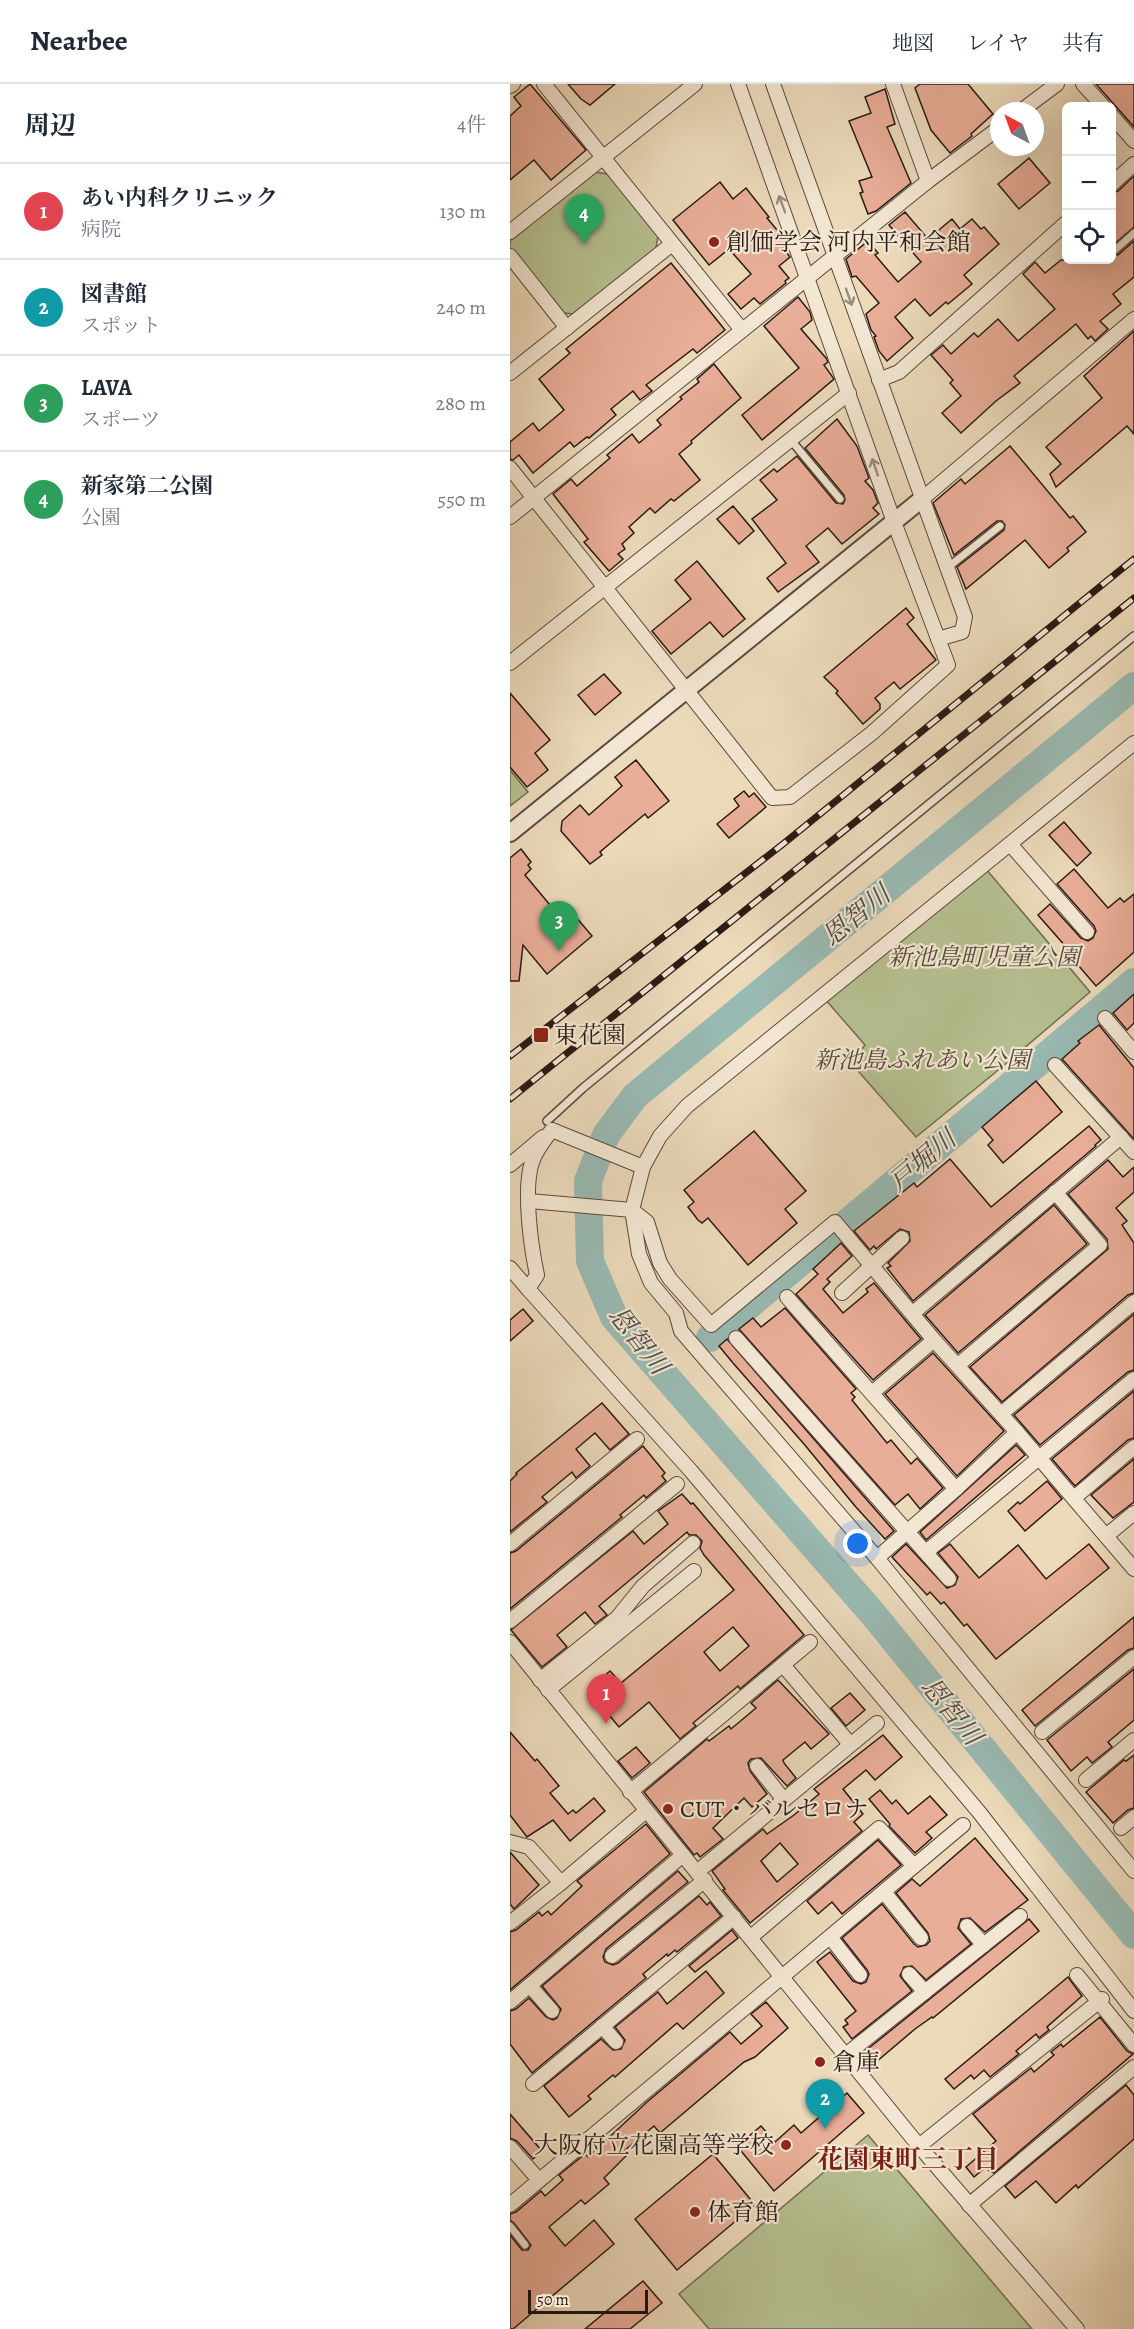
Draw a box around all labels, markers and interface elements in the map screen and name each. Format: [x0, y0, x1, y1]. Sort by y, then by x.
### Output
text: Nearbee [30, 22, 128, 60]
text: 地図 [892, 29, 934, 57]
text: レイヤ [967, 29, 1029, 57]
text: 共有 [1062, 29, 1104, 57]
north arrow [990, 102, 1044, 156]
map controls [1062, 102, 1116, 264]
button: + [1062, 102, 1116, 156]
text: 周辺 [24, 108, 76, 143]
text: 4件 [457, 111, 486, 138]
button: − [1062, 156, 1116, 210]
text: あい内科クリニック [81, 183, 278, 213]
pin: 4 [564, 194, 604, 244]
one-way arrow [775, 195, 786, 214]
text: 1 [40, 198, 47, 225]
text: 130 m [440, 198, 486, 225]
button: locate [1062, 210, 1116, 264]
text: 病院 [81, 216, 121, 243]
place label: 創価学会 河内平和会館 [726, 226, 971, 258]
marker: 創価学会 河内平和会館 [707, 235, 721, 249]
text: 図書館 [81, 279, 147, 309]
one-way arrow [844, 287, 855, 306]
text: 2 [39, 294, 48, 321]
text: 240 m [436, 294, 486, 321]
text: スポット [81, 312, 161, 339]
text: LAVA [81, 373, 132, 403]
text: 3 [39, 390, 48, 417]
text: 280 m [436, 390, 486, 417]
text: スポーツ [81, 406, 160, 433]
one-way arrow [868, 458, 879, 477]
text: 新家第二公園 [81, 471, 213, 501]
text: 4 [39, 486, 48, 513]
text: 550 m [438, 486, 486, 513]
text: 公園 [81, 504, 121, 531]
water label: 恩智川 [815, 875, 900, 954]
pin: 3 [539, 902, 578, 951]
park label: 新池島町児童公園 [888, 941, 1084, 973]
place label: 東花園 [554, 1019, 626, 1051]
marker: 東花園 [532, 1026, 550, 1044]
park label: 新池島ふれあい公園 [814, 1044, 1034, 1076]
water label: 戸堀川 [881, 1120, 966, 1199]
water label: 恩智川 [601, 1299, 678, 1384]
your location [843, 1529, 872, 1558]
water label: 恩智川 [913, 1670, 992, 1755]
pin: 1 [586, 1674, 626, 1724]
place label: CUT・バルセロナ [680, 1793, 868, 1825]
marker: CUT・バルセロナ [661, 1802, 675, 1816]
place label: 倉庫 [832, 2046, 880, 2078]
marker: 倉庫 [813, 2055, 827, 2069]
pin: 2 [806, 2080, 844, 2129]
place label: 大阪府立花園高等学校 [534, 2129, 774, 2161]
marker: 大阪府立花園高等学校 [779, 2138, 793, 2152]
district label: 花園東町三丁目 [817, 2142, 999, 2177]
place label: 体育館 [707, 2196, 779, 2228]
marker: 体育館 [688, 2205, 702, 2219]
scale bar [528, 2287, 648, 2314]
text: 50 m [537, 2289, 569, 2311]

